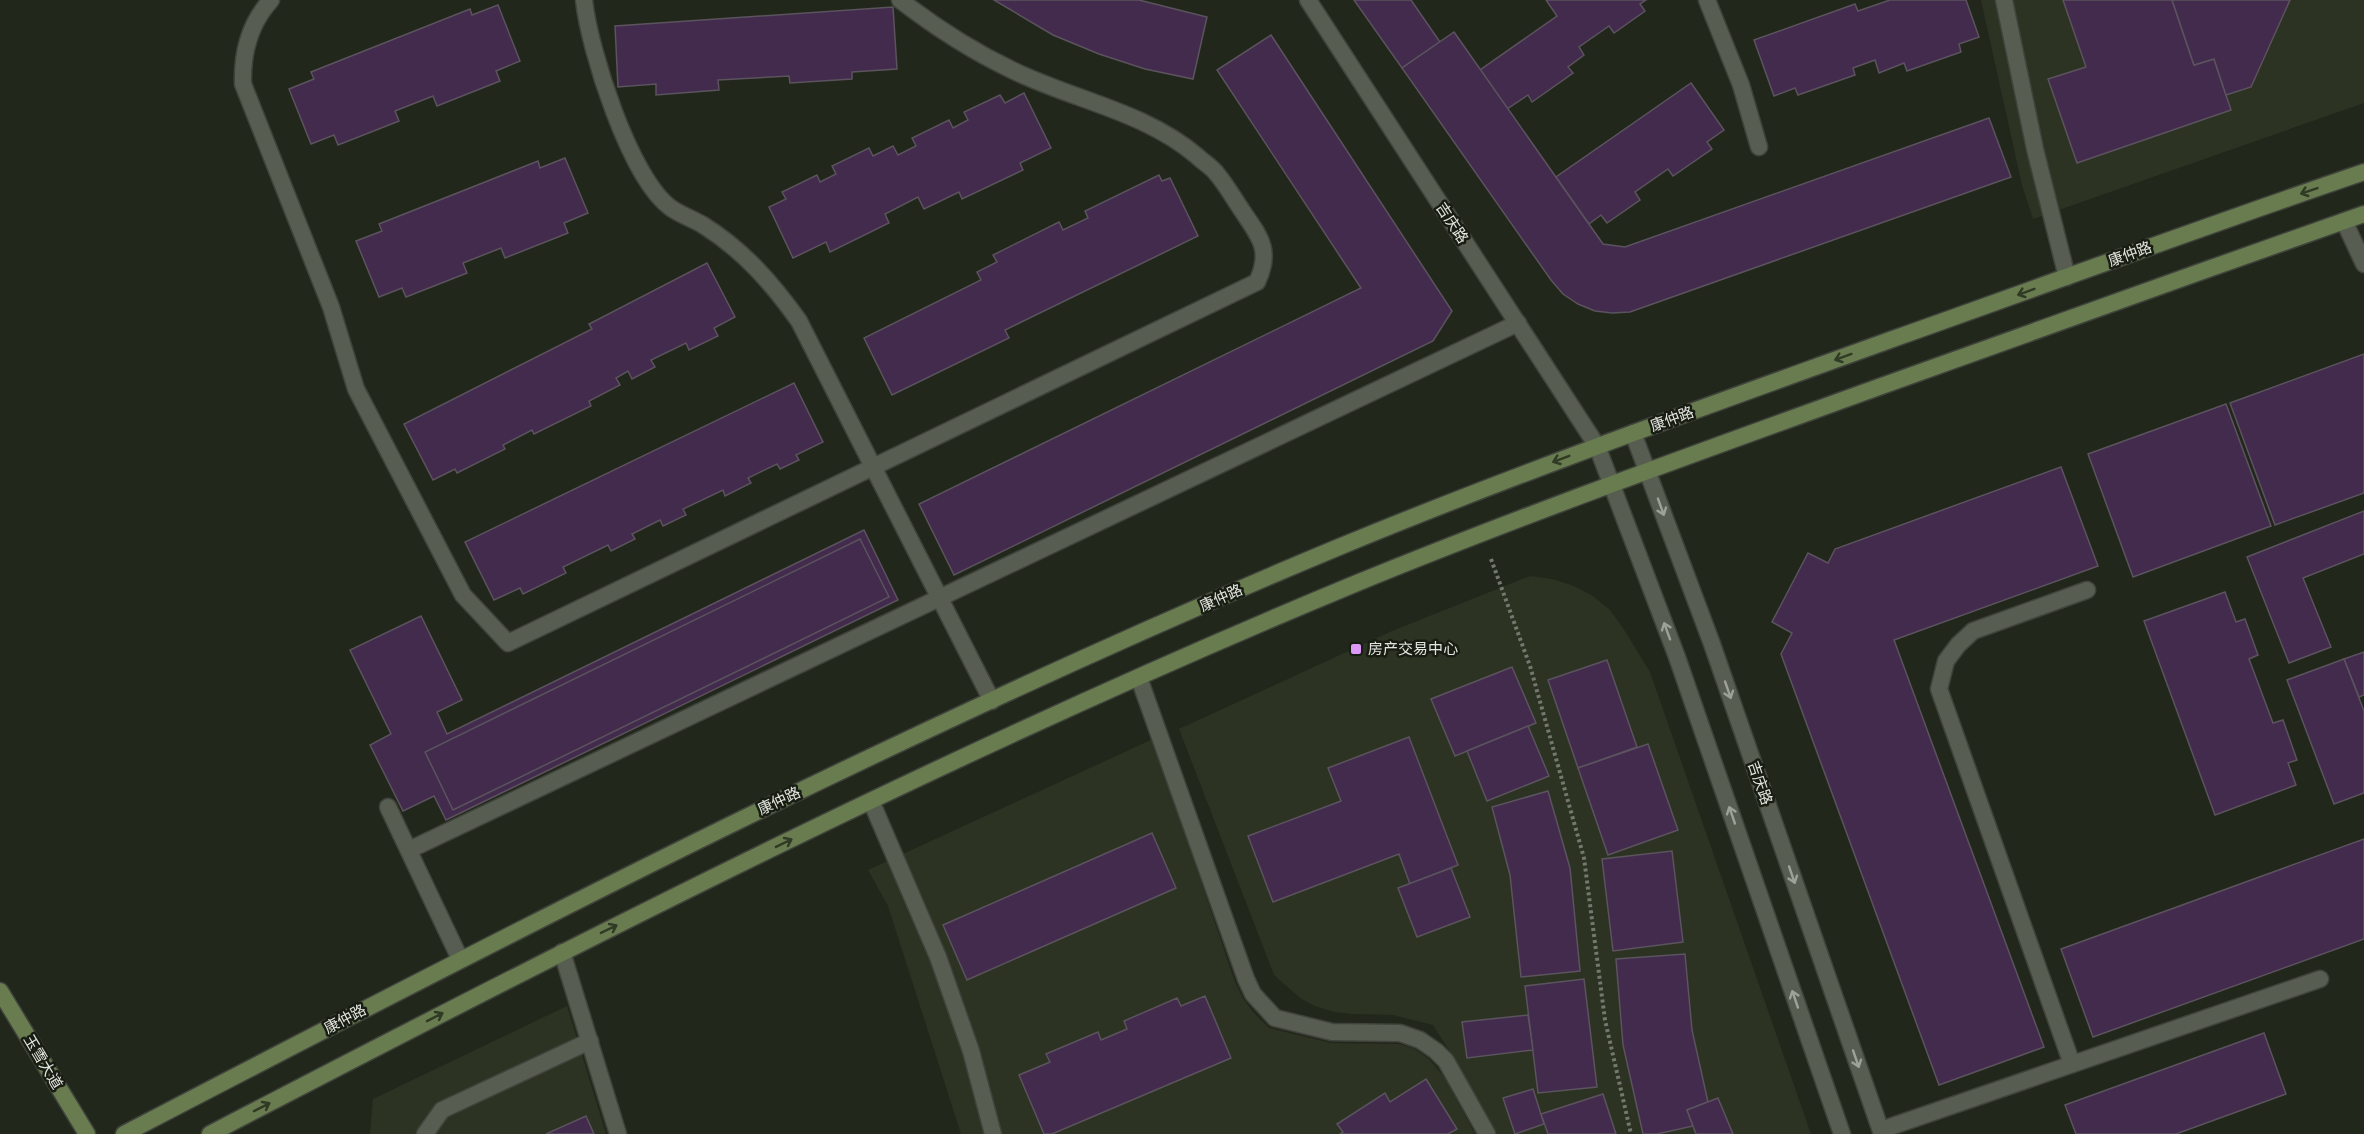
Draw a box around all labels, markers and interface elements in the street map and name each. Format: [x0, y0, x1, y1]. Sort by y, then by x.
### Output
one-way arrow [2300, 186, 2319, 197]
street label: 吉庆路 [1432, 199, 1472, 247]
street label: 康仲路 [2106, 238, 2154, 270]
one-way arrow [2017, 287, 2036, 298]
one-way arrow [1834, 353, 1852, 364]
street label: 康仲路 [1648, 403, 1696, 435]
one-way arrow [1552, 455, 1570, 466]
one-way arrow [1656, 498, 1667, 516]
street label: 康仲路 [1197, 581, 1245, 615]
one-way arrow [1661, 622, 1672, 641]
place label: 房产交易中心 [1368, 640, 1458, 658]
marker: 房产交易中心 [1349, 642, 1363, 656]
one-way arrow [1723, 681, 1734, 699]
street label: 吉庆路 [1744, 759, 1776, 807]
street label: 康仲路 [755, 783, 803, 819]
one-way arrow [1725, 806, 1736, 825]
one-way arrow [774, 837, 792, 848]
one-way arrow [1787, 865, 1798, 884]
one-way arrow [599, 923, 617, 934]
one-way arrow [1789, 990, 1800, 1009]
street label: 康仲路 [321, 1000, 369, 1038]
one-way arrow [426, 1011, 443, 1023]
street label: 玉雪大道 [20, 1032, 66, 1092]
one-way arrow [1851, 1049, 1862, 1068]
one-way arrow [253, 1101, 270, 1113]

